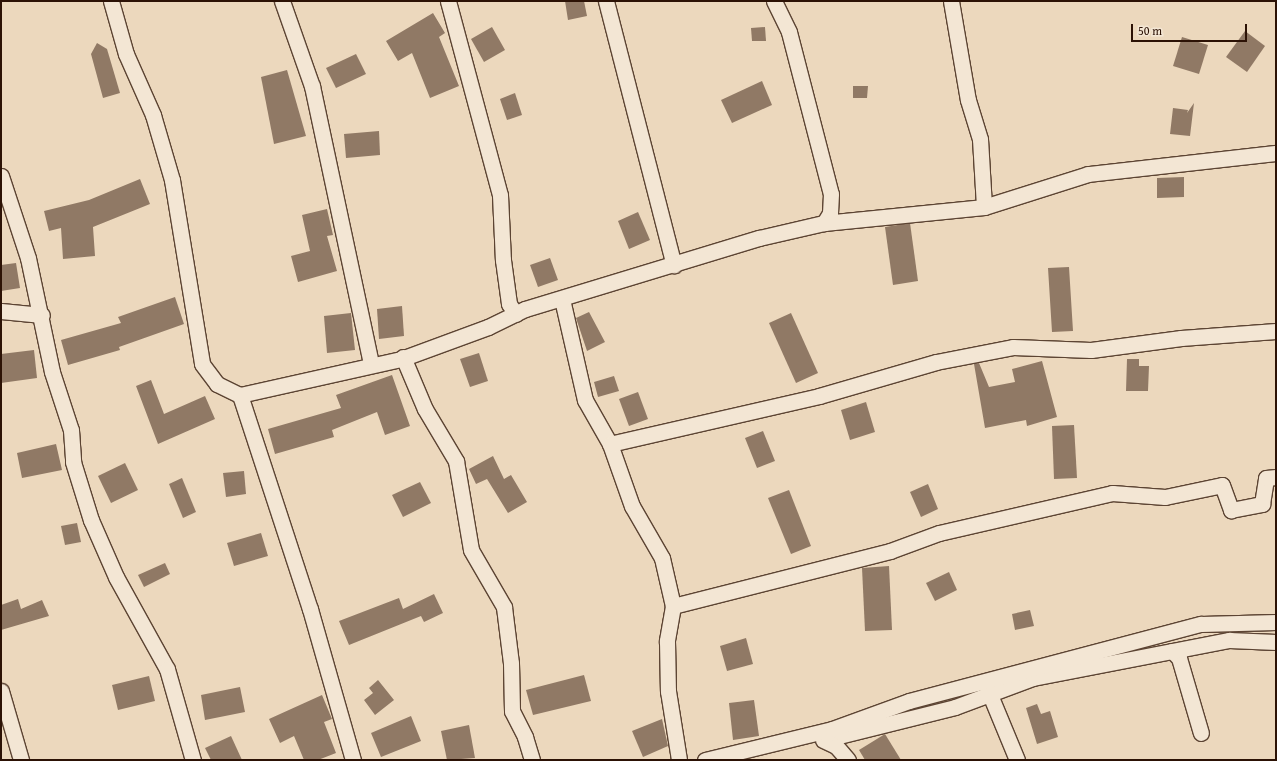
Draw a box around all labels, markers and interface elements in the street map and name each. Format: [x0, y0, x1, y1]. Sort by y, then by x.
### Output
scale bar [1133, 16, 1249, 42]
text: 50 m [1138, 22, 1162, 39]

